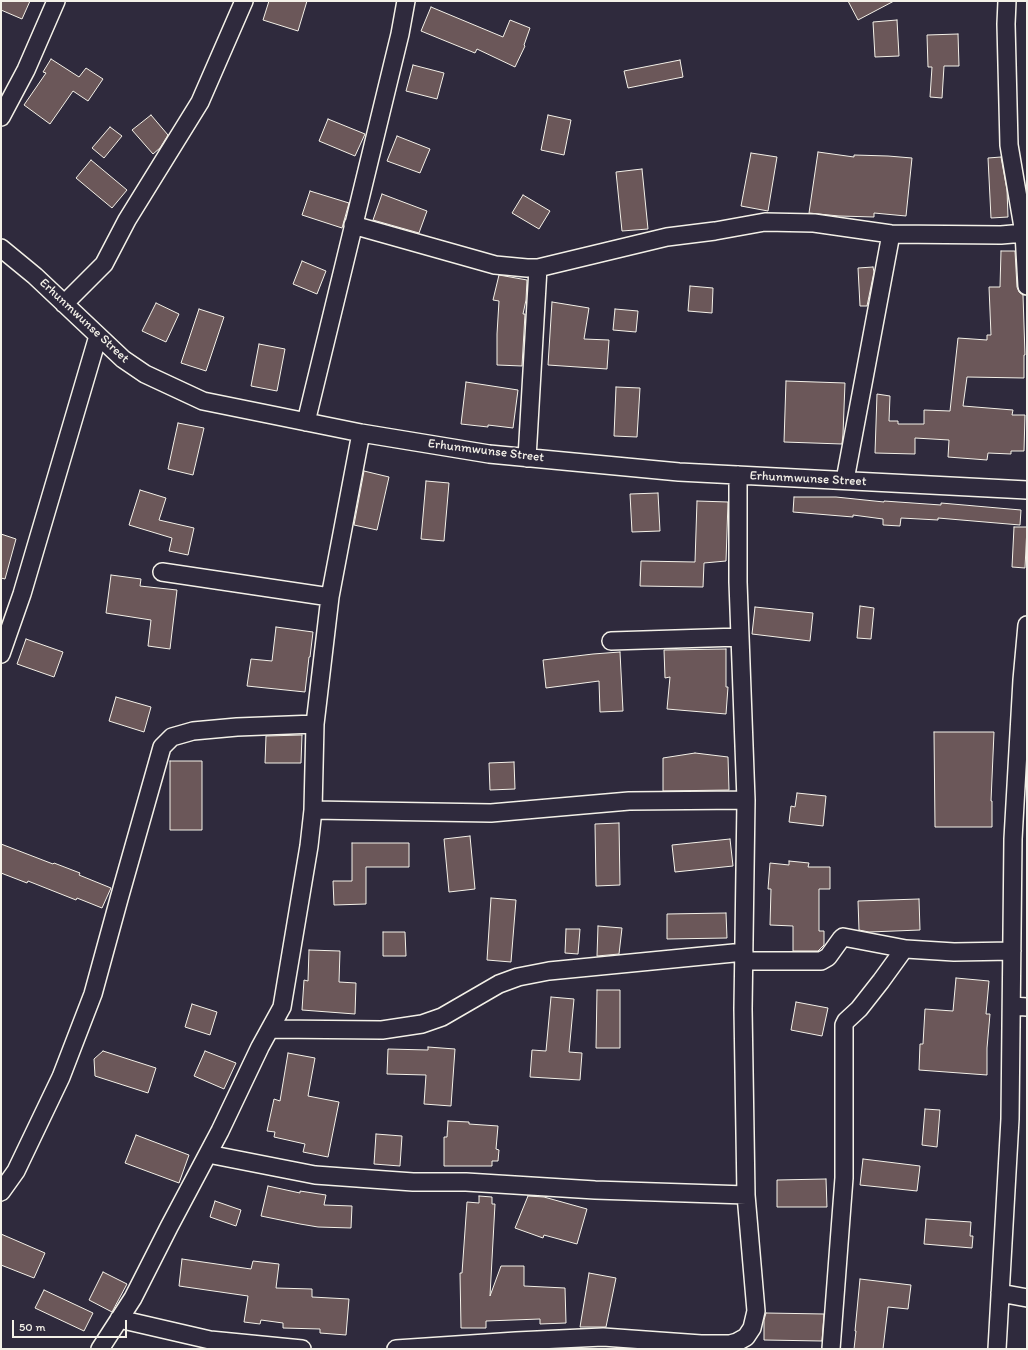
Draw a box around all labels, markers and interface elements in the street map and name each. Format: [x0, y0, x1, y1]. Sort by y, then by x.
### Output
street label: Erhunmwunse Street [36, 275, 132, 367]
street label: Erhunmwunse Street [427, 436, 545, 466]
street label: Erhunmwunse Street [749, 468, 867, 490]
scale bar [14, 1312, 129, 1338]
text: 50 m [19, 1320, 45, 1334]

